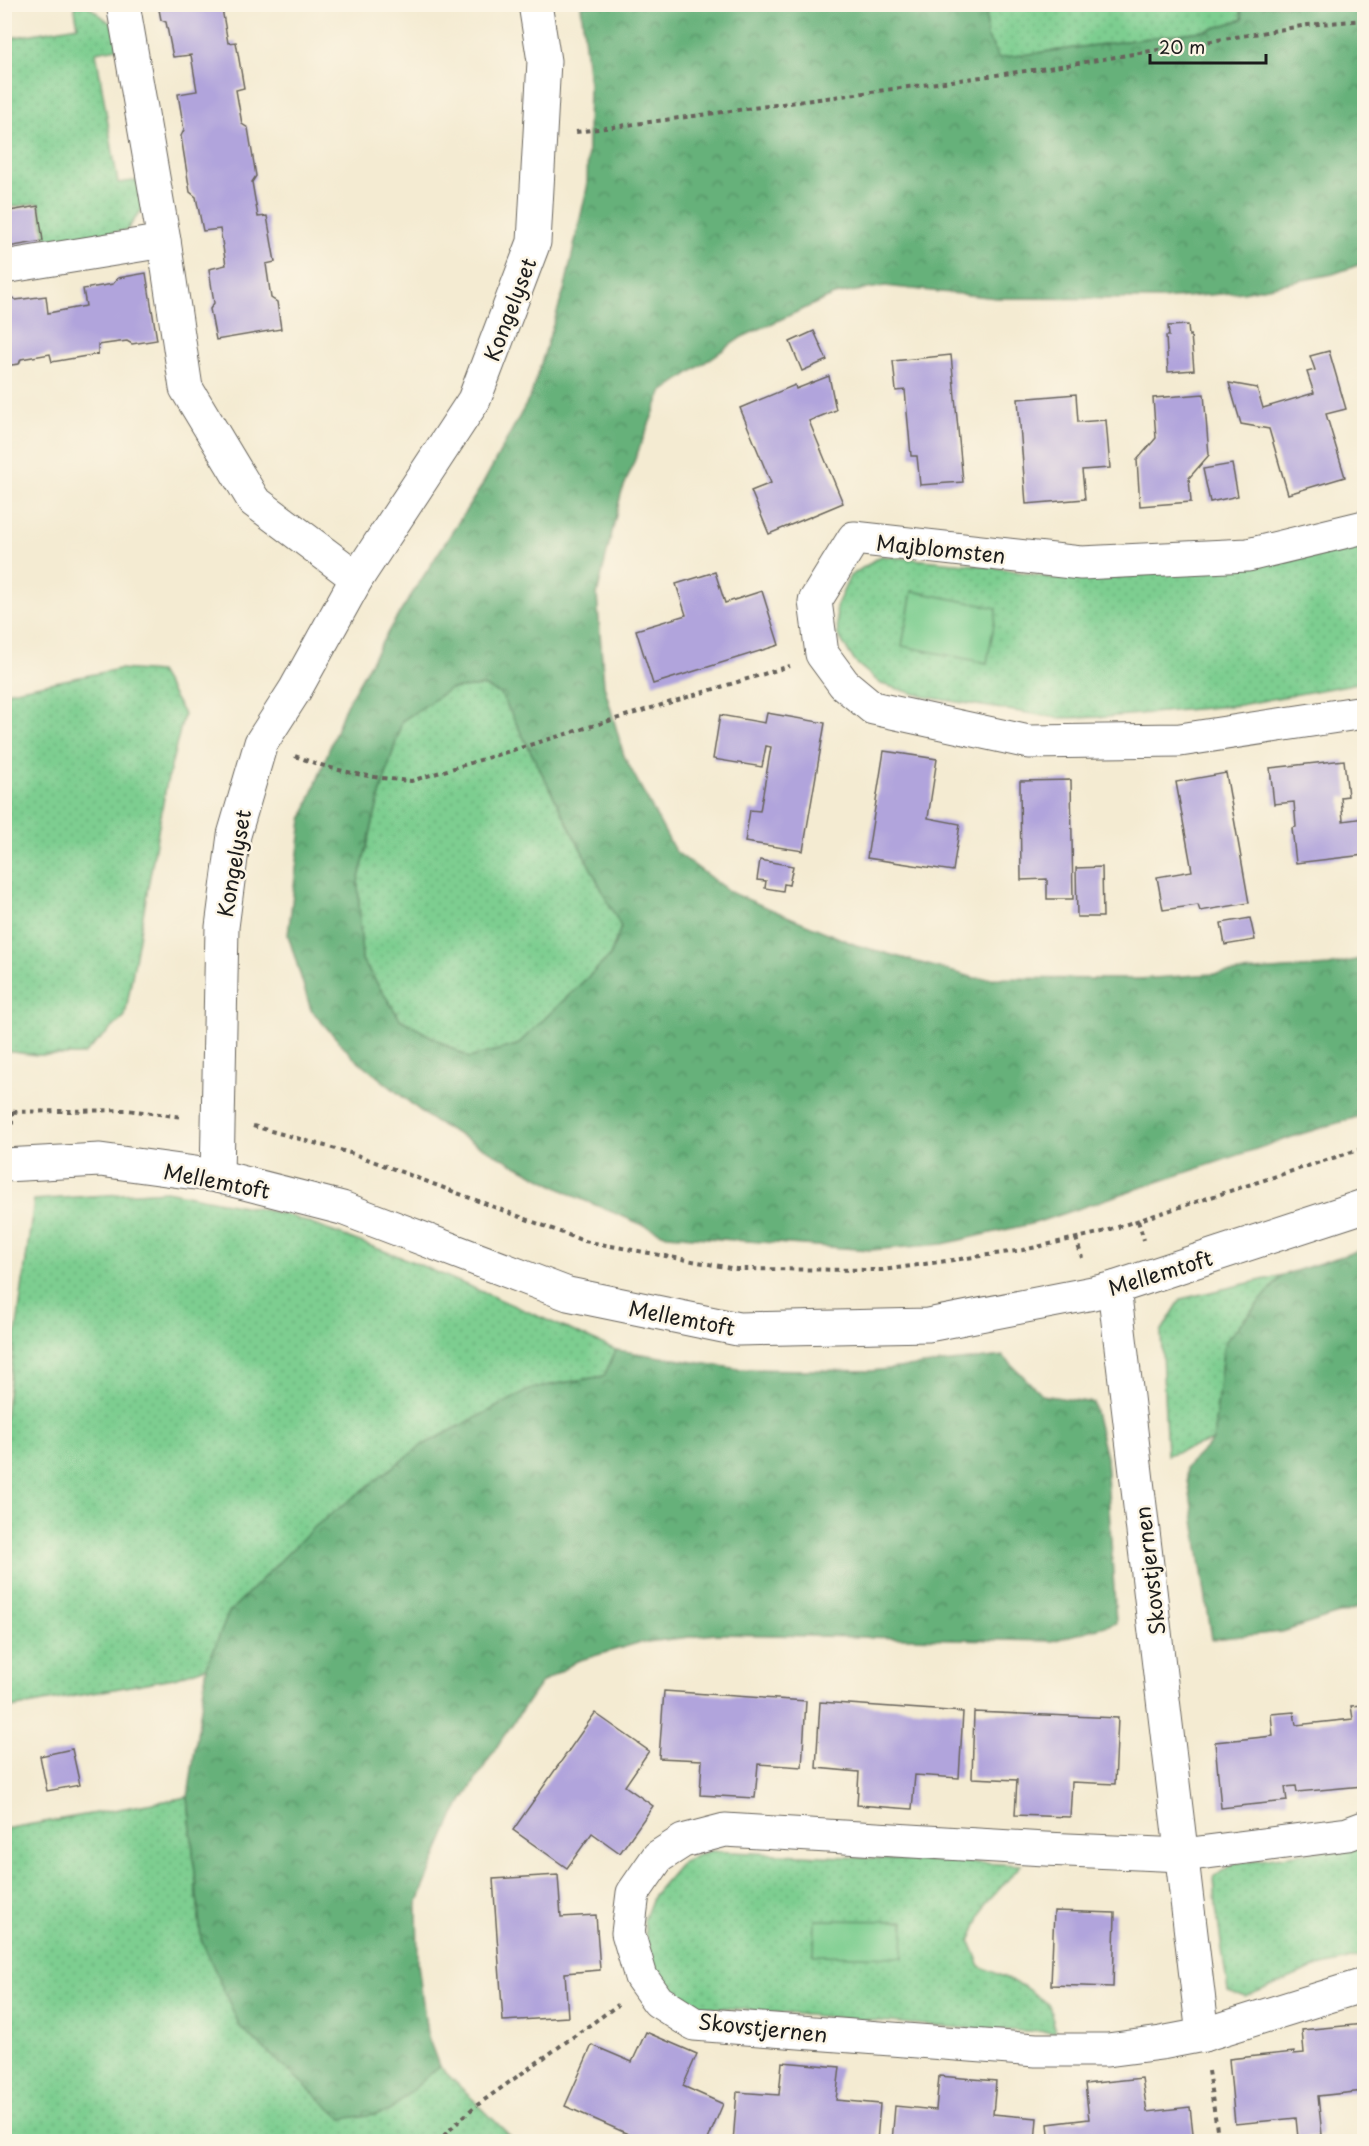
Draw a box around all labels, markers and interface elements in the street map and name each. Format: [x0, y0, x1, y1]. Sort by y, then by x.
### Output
scale bar [1150, 27, 1266, 65]
text: 20 m [1159, 33, 1205, 60]
street label: Kongelyset [475, 252, 543, 366]
street label: Majblomsten [875, 525, 1007, 571]
street label: Kongelyset [208, 806, 258, 919]
street label: Mellemtoft [161, 1154, 273, 1206]
street label: Mellemtoft [1104, 1241, 1216, 1303]
street label: Mellemtoft [626, 1291, 738, 1343]
street label: Skovstjernen [1125, 1505, 1173, 1637]
street label: Skovstjernen [697, 2004, 829, 2050]

